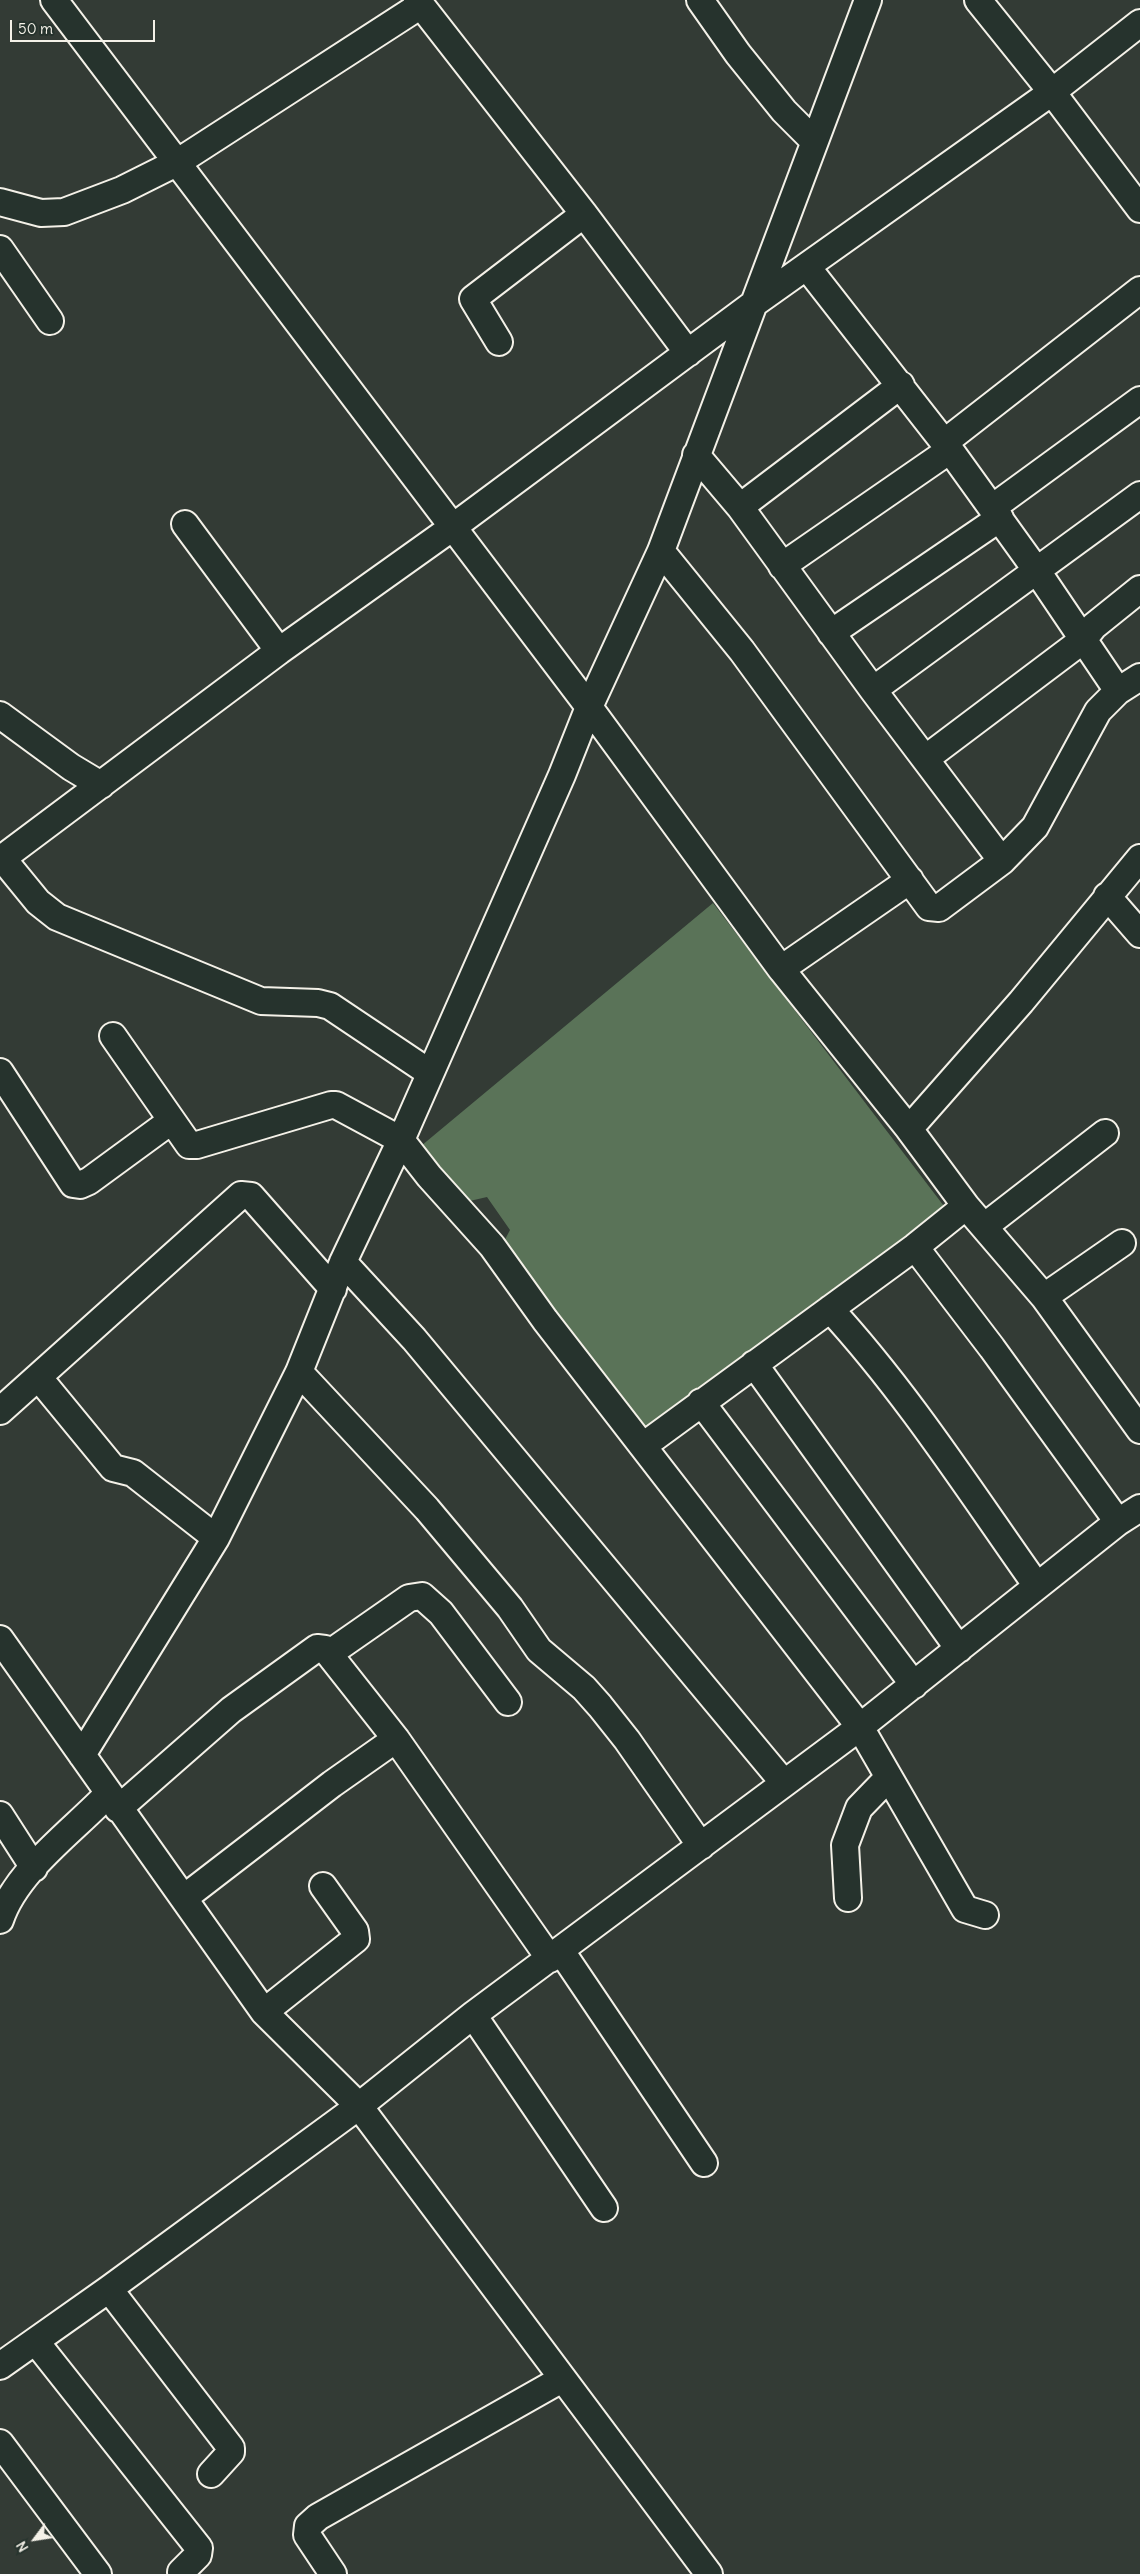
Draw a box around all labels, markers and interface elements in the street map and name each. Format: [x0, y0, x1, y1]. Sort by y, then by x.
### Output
scale bar [12, 10, 158, 42]
text: 50 m [18, 19, 53, 38]
north arrow [10, 2514, 60, 2564]
text: N [12, 2538, 32, 2556]

